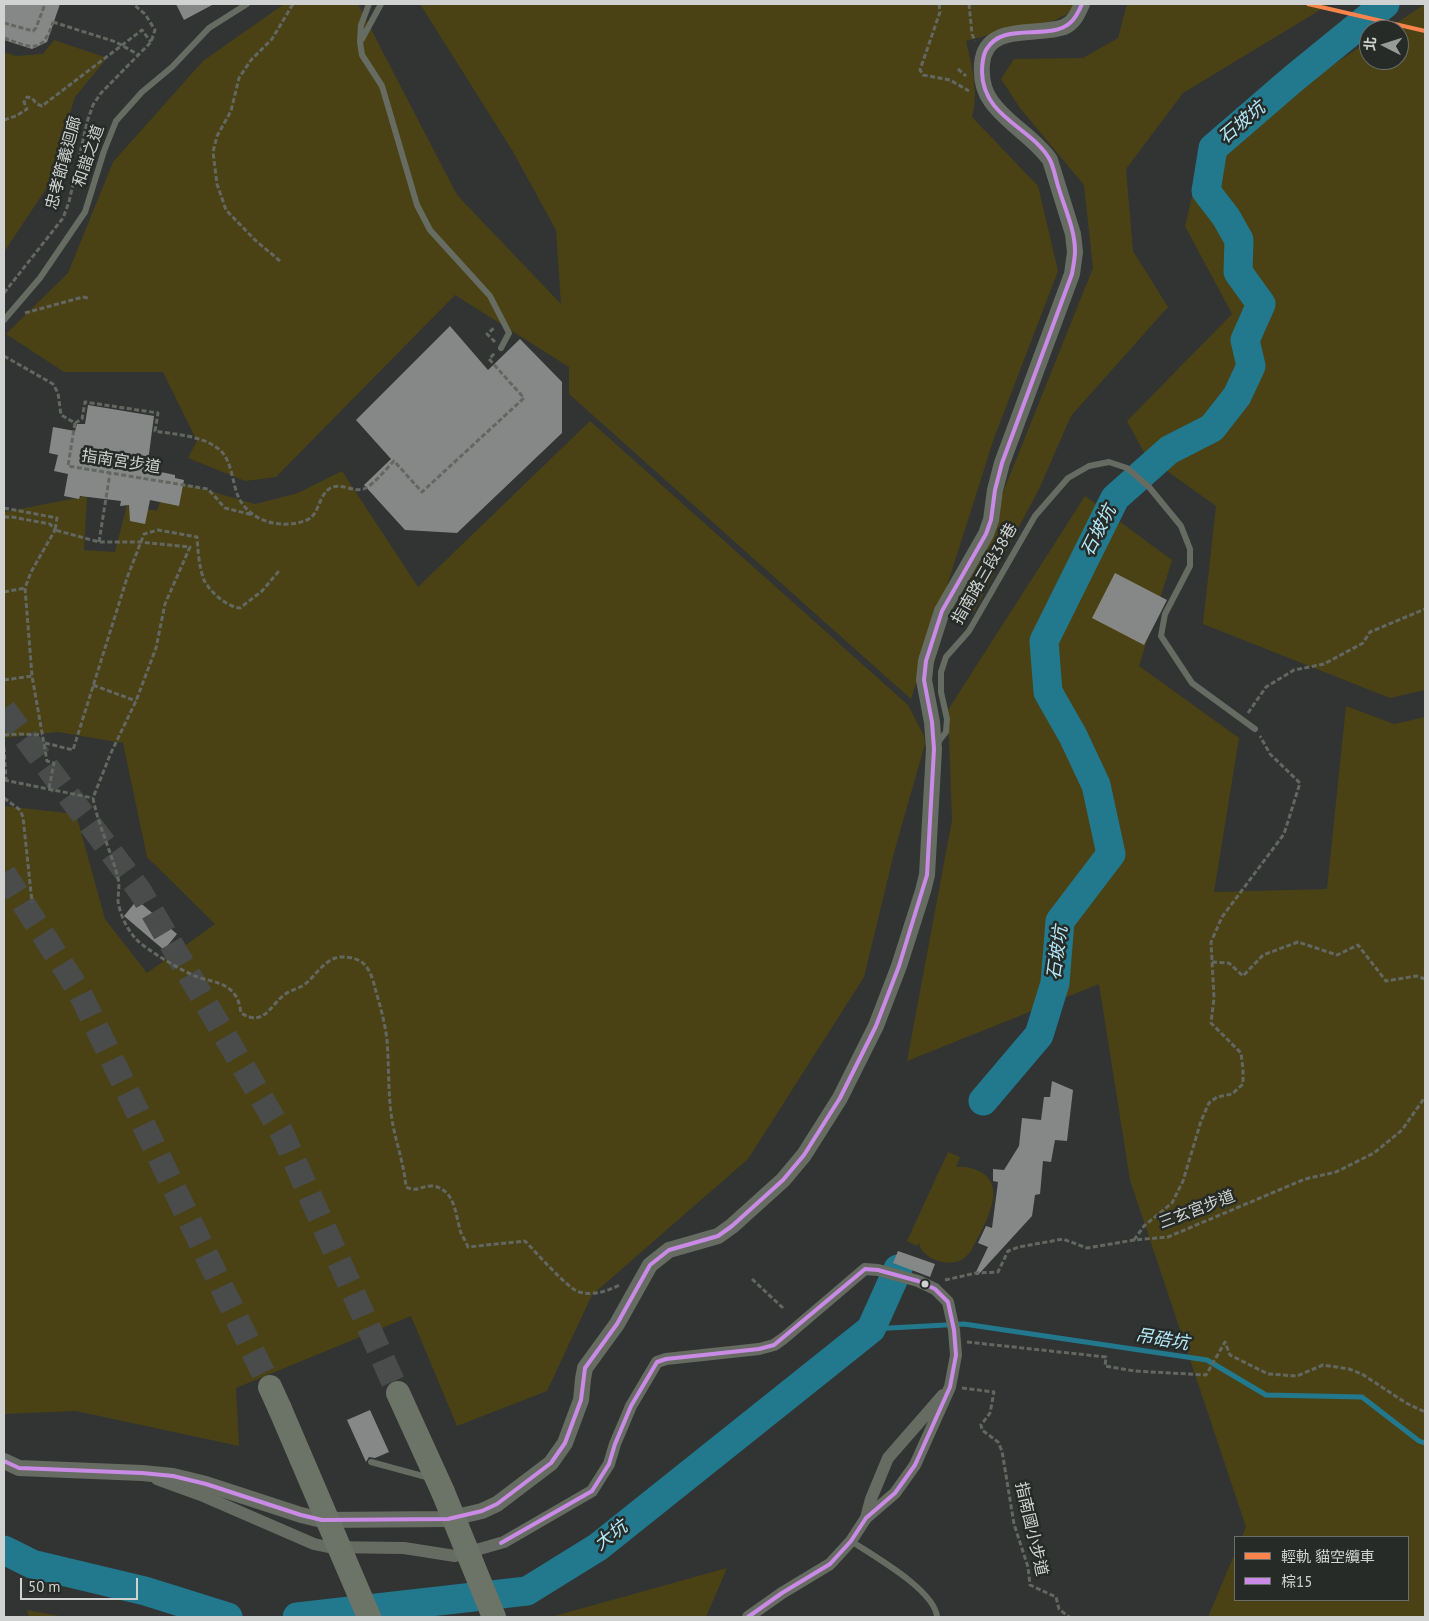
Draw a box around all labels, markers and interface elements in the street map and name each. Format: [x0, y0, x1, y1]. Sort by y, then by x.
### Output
north arrow [1359, 20, 1409, 70]
text: 北 [1360, 36, 1380, 52]
water label: 石坡坑 [1214, 97, 1270, 149]
street label: 忠孝節義迴廊 [42, 114, 86, 212]
street label: 和諧之道 [70, 123, 108, 189]
street label: 指南宮步道 [80, 446, 162, 478]
water label: 石坡坑 [1077, 502, 1121, 560]
street label: 指南路三段38巷 [948, 520, 1022, 628]
water label: 石坡坑 [1044, 925, 1072, 981]
street label: 三玄宮步道 [1156, 1187, 1238, 1233]
unlabelled marker [920, 1279, 930, 1289]
water label: 吊硞坑 [1134, 1325, 1190, 1355]
street label: 指南國小步道 [1011, 1480, 1051, 1578]
water label: 大坑 [590, 1517, 632, 1555]
legend [1234, 1536, 1409, 1601]
text: 輕軌 貓空纜車 [1281, 1547, 1375, 1566]
scale bar [22, 1568, 140, 1600]
text: 棕15 [1281, 1572, 1312, 1591]
text: 50 m [28, 1577, 61, 1596]

